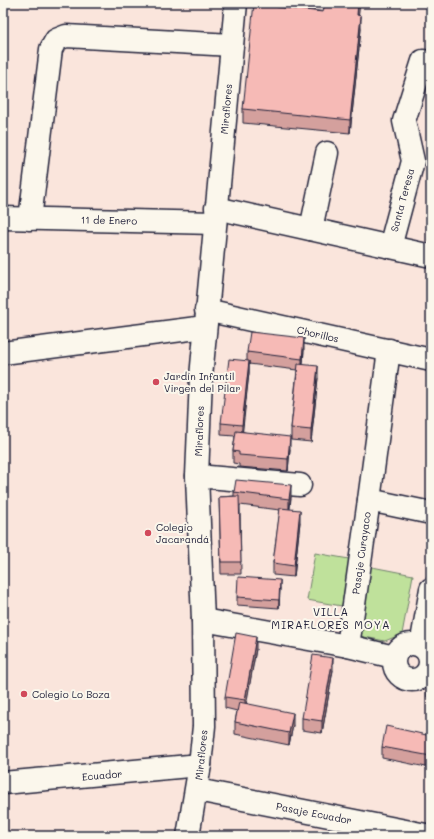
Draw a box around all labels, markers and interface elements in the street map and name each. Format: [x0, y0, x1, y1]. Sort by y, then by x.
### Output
street label: Miraflores [217, 83, 235, 135]
street label: Santa Teresa [387, 167, 417, 233]
street label: 11 de Enero [81, 213, 137, 227]
street label: Chorillos [296, 322, 340, 346]
place label: Jardín Infantil Virgen del Pilar [164, 369, 240, 395]
marker: Jardín Infantil Virgen del Pilar [151, 377, 161, 387]
street label: Miraflores [191, 405, 207, 457]
street label: Pasaje Curayaco [348, 511, 374, 595]
place label: Colegio Jacarandá [156, 520, 209, 546]
marker: Colegio Jacarandá [143, 528, 153, 538]
district label: VILLA MIRAFLORES MOYA [271, 604, 391, 632]
place label: Colegio Lo Boza [32, 687, 110, 701]
marker: Colegio Lo Boza [19, 689, 29, 699]
street label: Miraflores [191, 729, 211, 781]
street label: Ecuador [81, 766, 123, 784]
street label: Pasaje Ecuador [275, 799, 353, 827]

